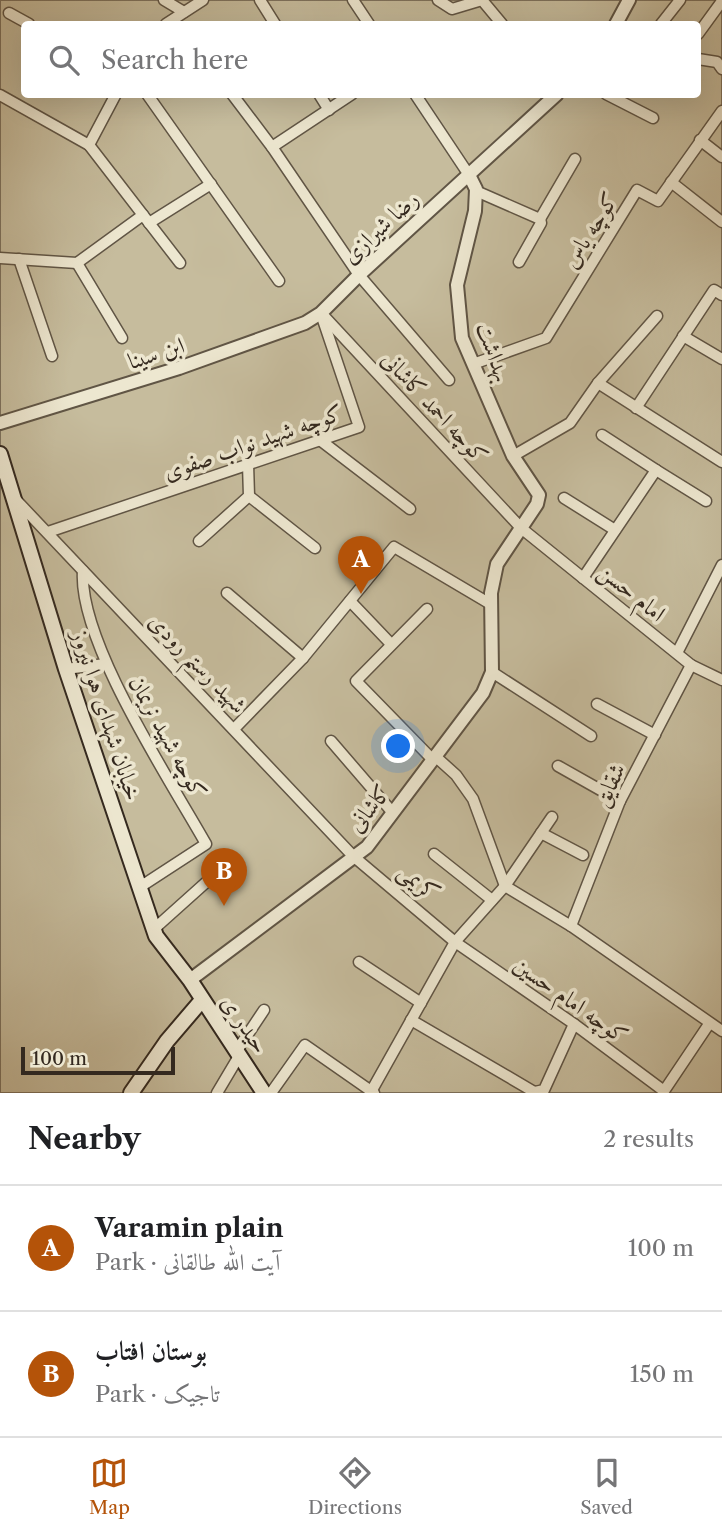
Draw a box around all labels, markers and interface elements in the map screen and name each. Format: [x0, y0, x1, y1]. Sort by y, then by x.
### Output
search box [21, 21, 701, 98]
icon: search [45, 41, 83, 79]
text: Search here [101, 44, 248, 76]
street label: رضا شیرازی [336, 185, 424, 269]
street label: کوچه یاس [556, 187, 626, 274]
street label: بهداشت [470, 318, 517, 386]
street label: ابن سینا [124, 331, 188, 375]
street label: کوچه احمد کاشانی [374, 345, 494, 470]
street label: کوچه شهید نواب صفوی [160, 398, 347, 488]
pin: A [338, 536, 384, 594]
street label: امام حسن [589, 557, 671, 632]
street label: شهید رستم رودی [137, 607, 253, 725]
street label: خیابان شهدای هوا نیروز [65, 624, 148, 804]
street label: کوچه شهید نریمان [121, 671, 213, 804]
your location [381, 729, 415, 763]
street label: شقایق [587, 759, 632, 812]
street label: کاشانی [341, 779, 397, 837]
pin: B [201, 848, 247, 906]
street label: کریمی [392, 857, 445, 909]
street label: کوچه امام حسین [505, 950, 634, 1055]
street label: حیدر ی [215, 989, 275, 1059]
scale bar [21, 1044, 175, 1076]
text: 100 m [32, 1047, 87, 1070]
text: Nearby [28, 1120, 141, 1157]
text: 2 results [603, 1125, 694, 1153]
text: Varamin plain [95, 1212, 284, 1244]
text: A [42, 1234, 60, 1262]
text: 100 m [628, 1234, 694, 1262]
text: Park · آیت الله طالقانی [95, 1248, 280, 1276]
text: بوستان افتاب [95, 1335, 207, 1367]
text: B [42, 1360, 60, 1388]
text: 150 m [630, 1360, 694, 1388]
text: Park · تاجیک [95, 1380, 220, 1408]
tab: Map [89, 1454, 130, 1519]
tab: Directions [308, 1454, 402, 1519]
tab: Saved [580, 1454, 633, 1519]

